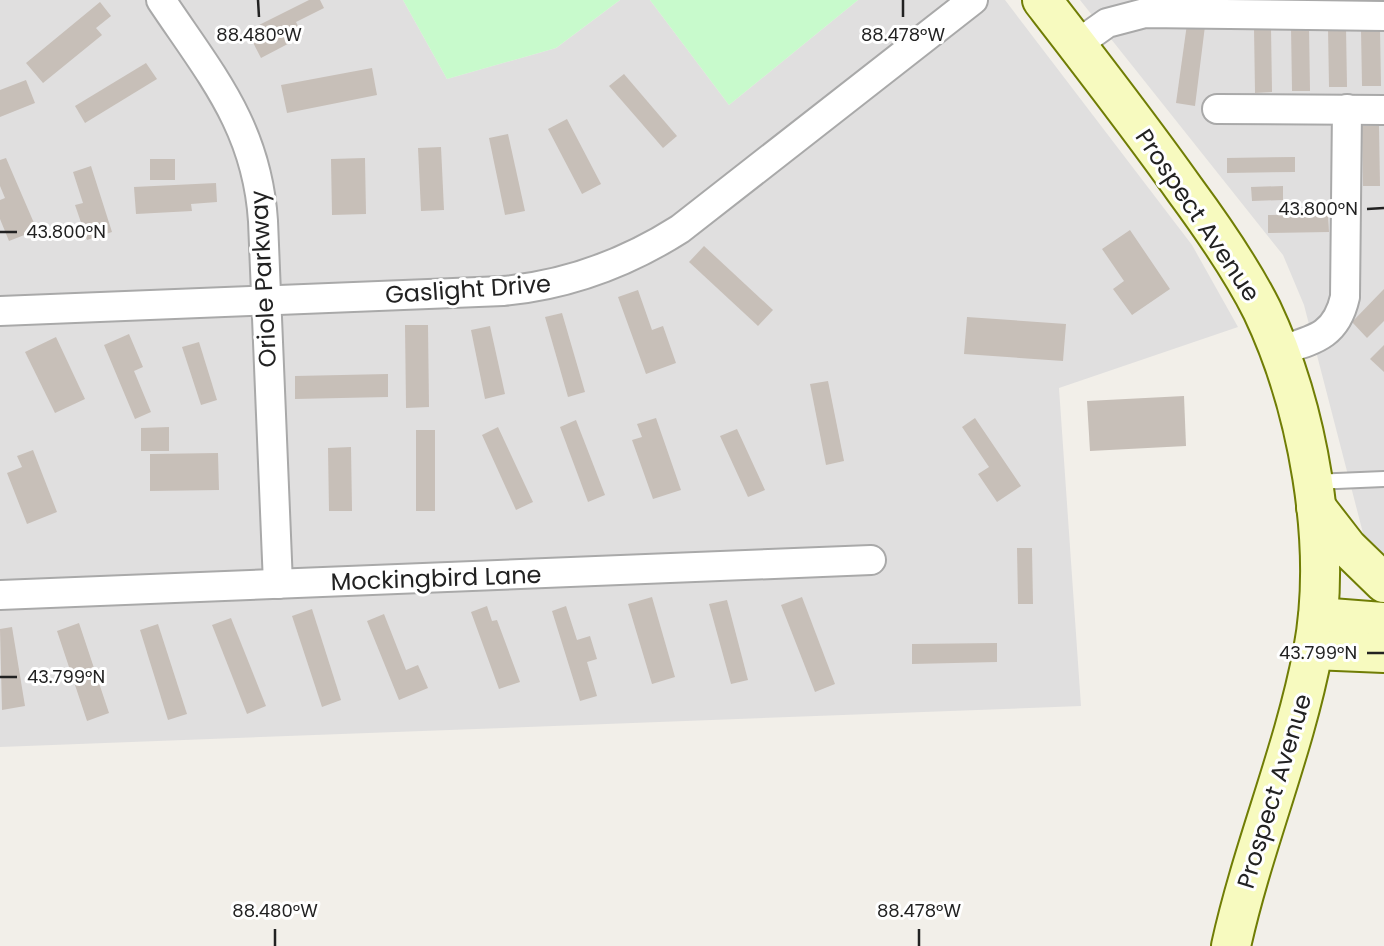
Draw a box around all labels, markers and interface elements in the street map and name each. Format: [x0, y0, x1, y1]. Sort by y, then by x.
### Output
text: 88.480°W [216, 22, 302, 47]
text: 88.478°W [861, 22, 945, 47]
street label: Prospect Avenue [1128, 122, 1268, 308]
street label: Oriole Parkway [242, 189, 284, 368]
text: 43.800°N [1278, 196, 1358, 221]
text: 43.800°N [26, 219, 106, 244]
street label: Gaslight Drive [384, 267, 552, 311]
street label: Mockingbird Lane [330, 558, 542, 598]
text: 43.799°N [1279, 640, 1357, 665]
text: 43.799°N [27, 664, 105, 689]
street label: Prospect Avenue [1229, 690, 1319, 892]
text: 88.480°W [232, 898, 318, 923]
text: 88.478°W [877, 898, 961, 923]

